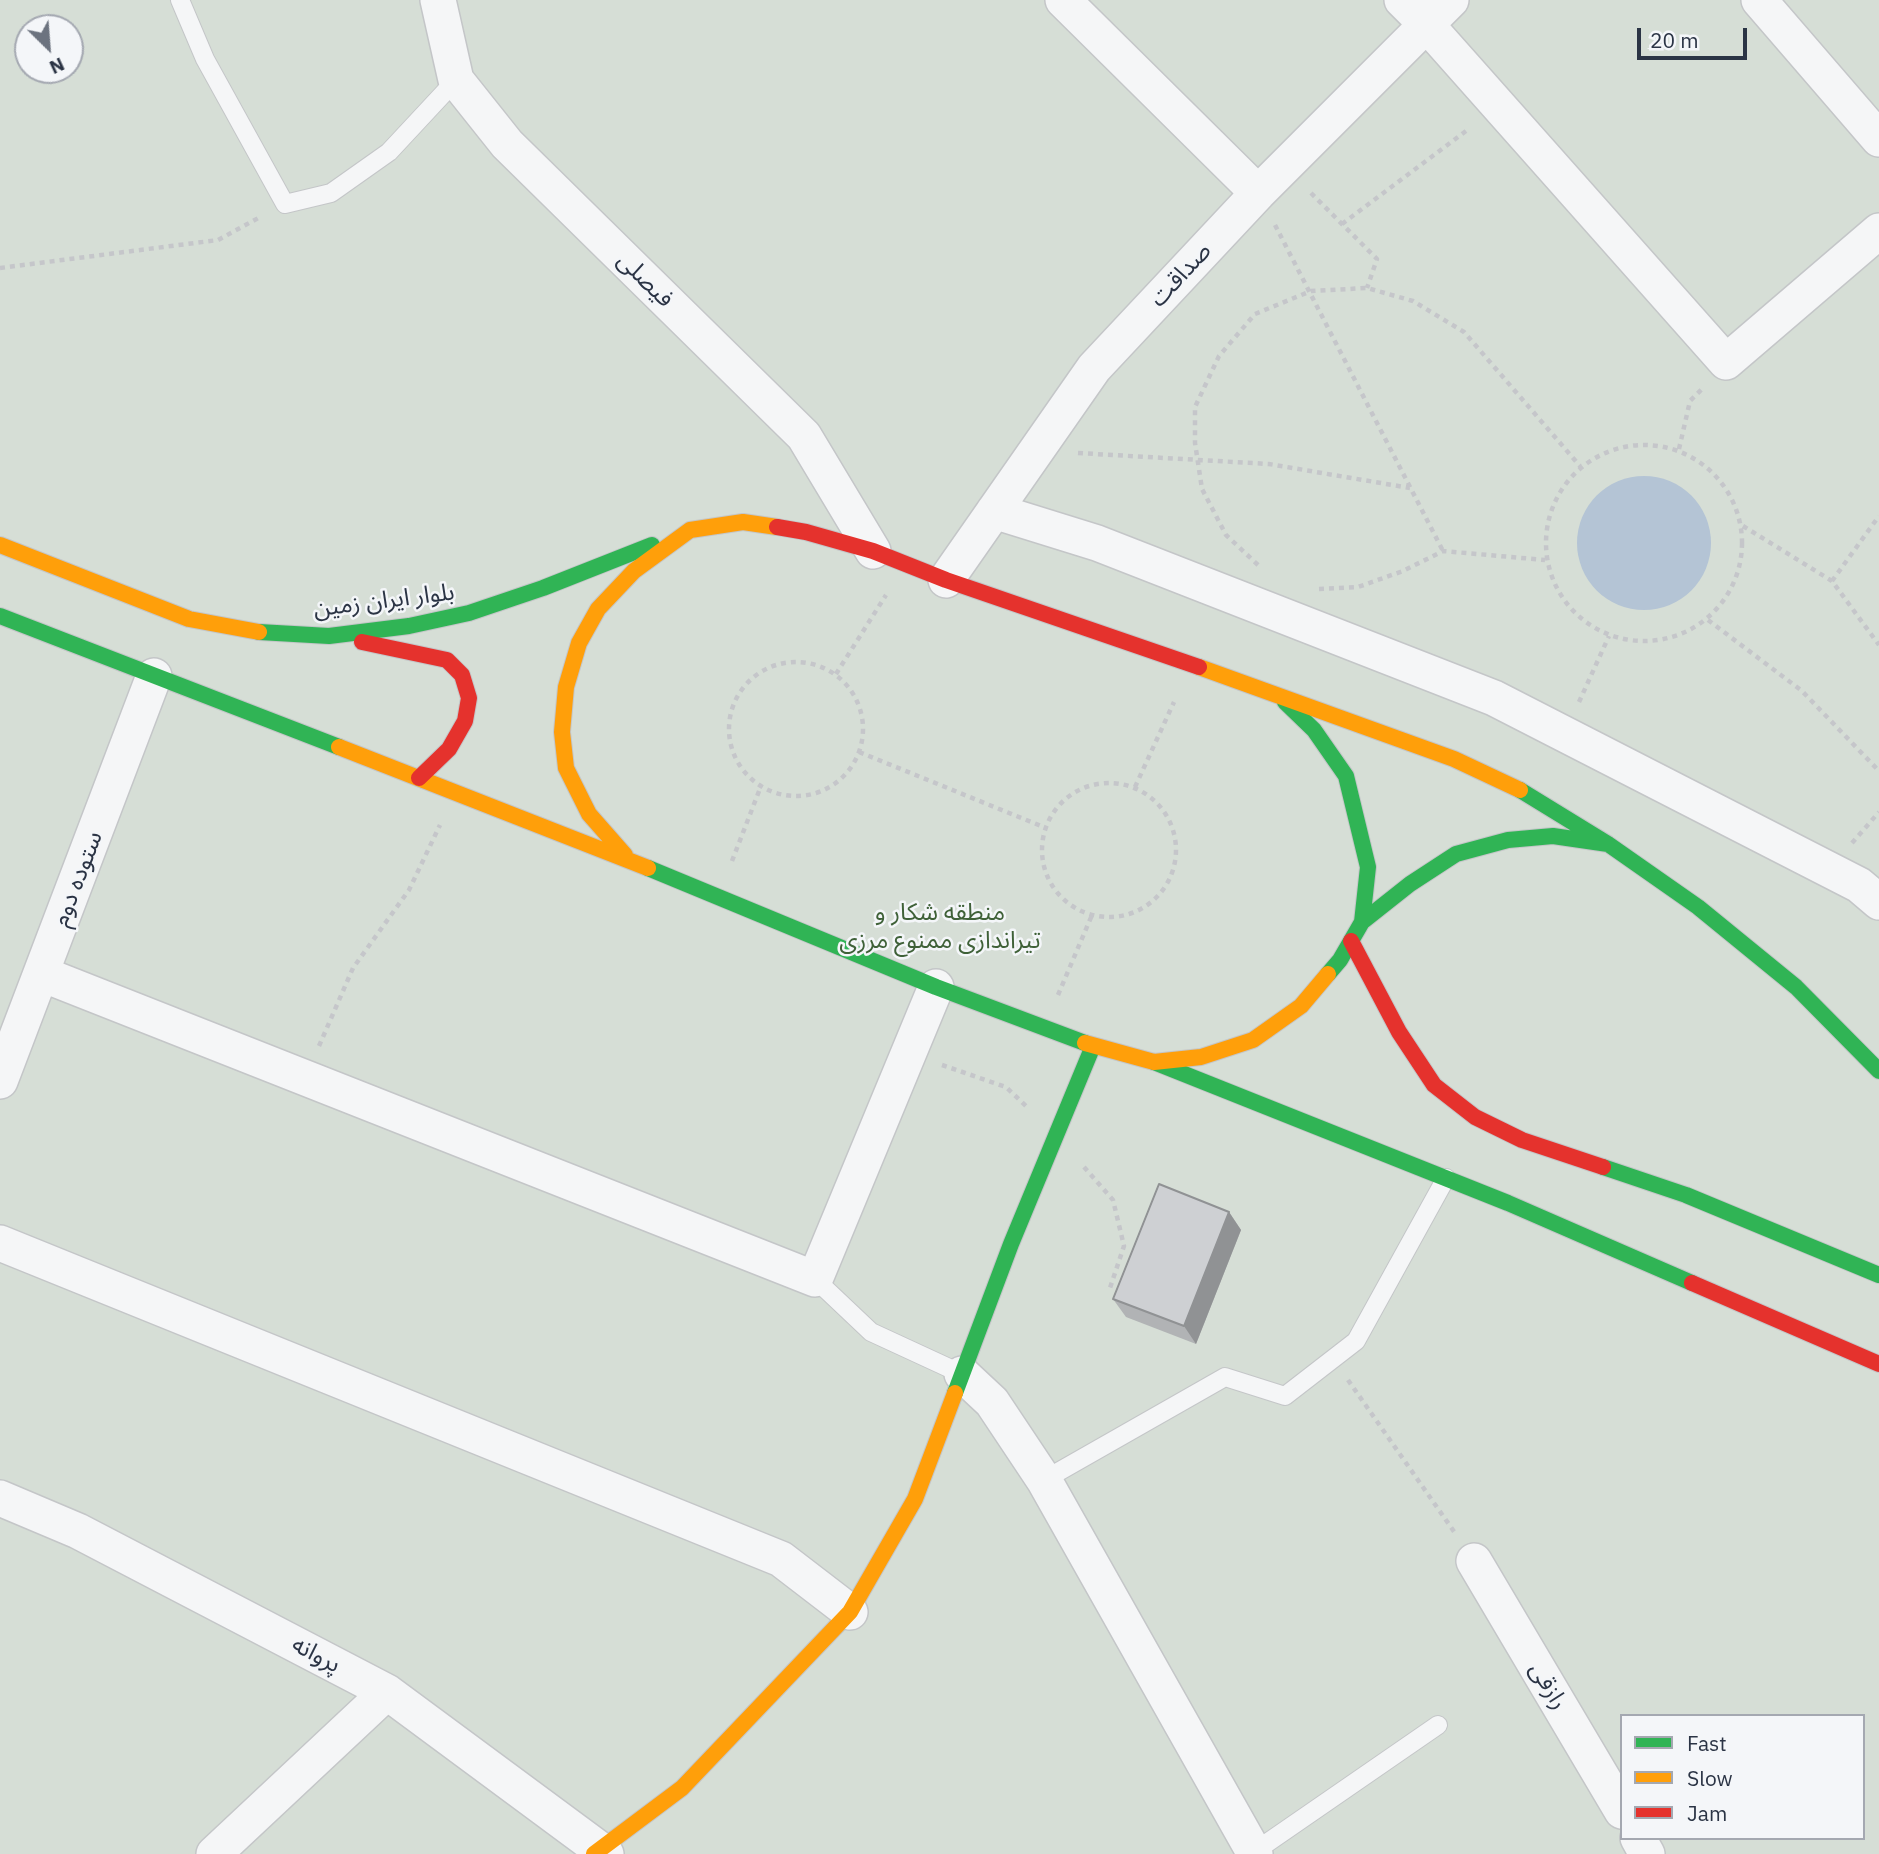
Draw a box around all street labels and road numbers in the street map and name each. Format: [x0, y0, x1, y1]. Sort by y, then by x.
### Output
street label: صداقت [1144, 237, 1218, 313]
street label: فیصلی [611, 246, 679, 314]
street label: بلوار ایران زمین [312, 578, 456, 624]
street label: ستوده دوم [47, 827, 109, 931]
street label: پروانه [287, 1630, 345, 1680]
street label: رازقی [1523, 1657, 1573, 1715]

